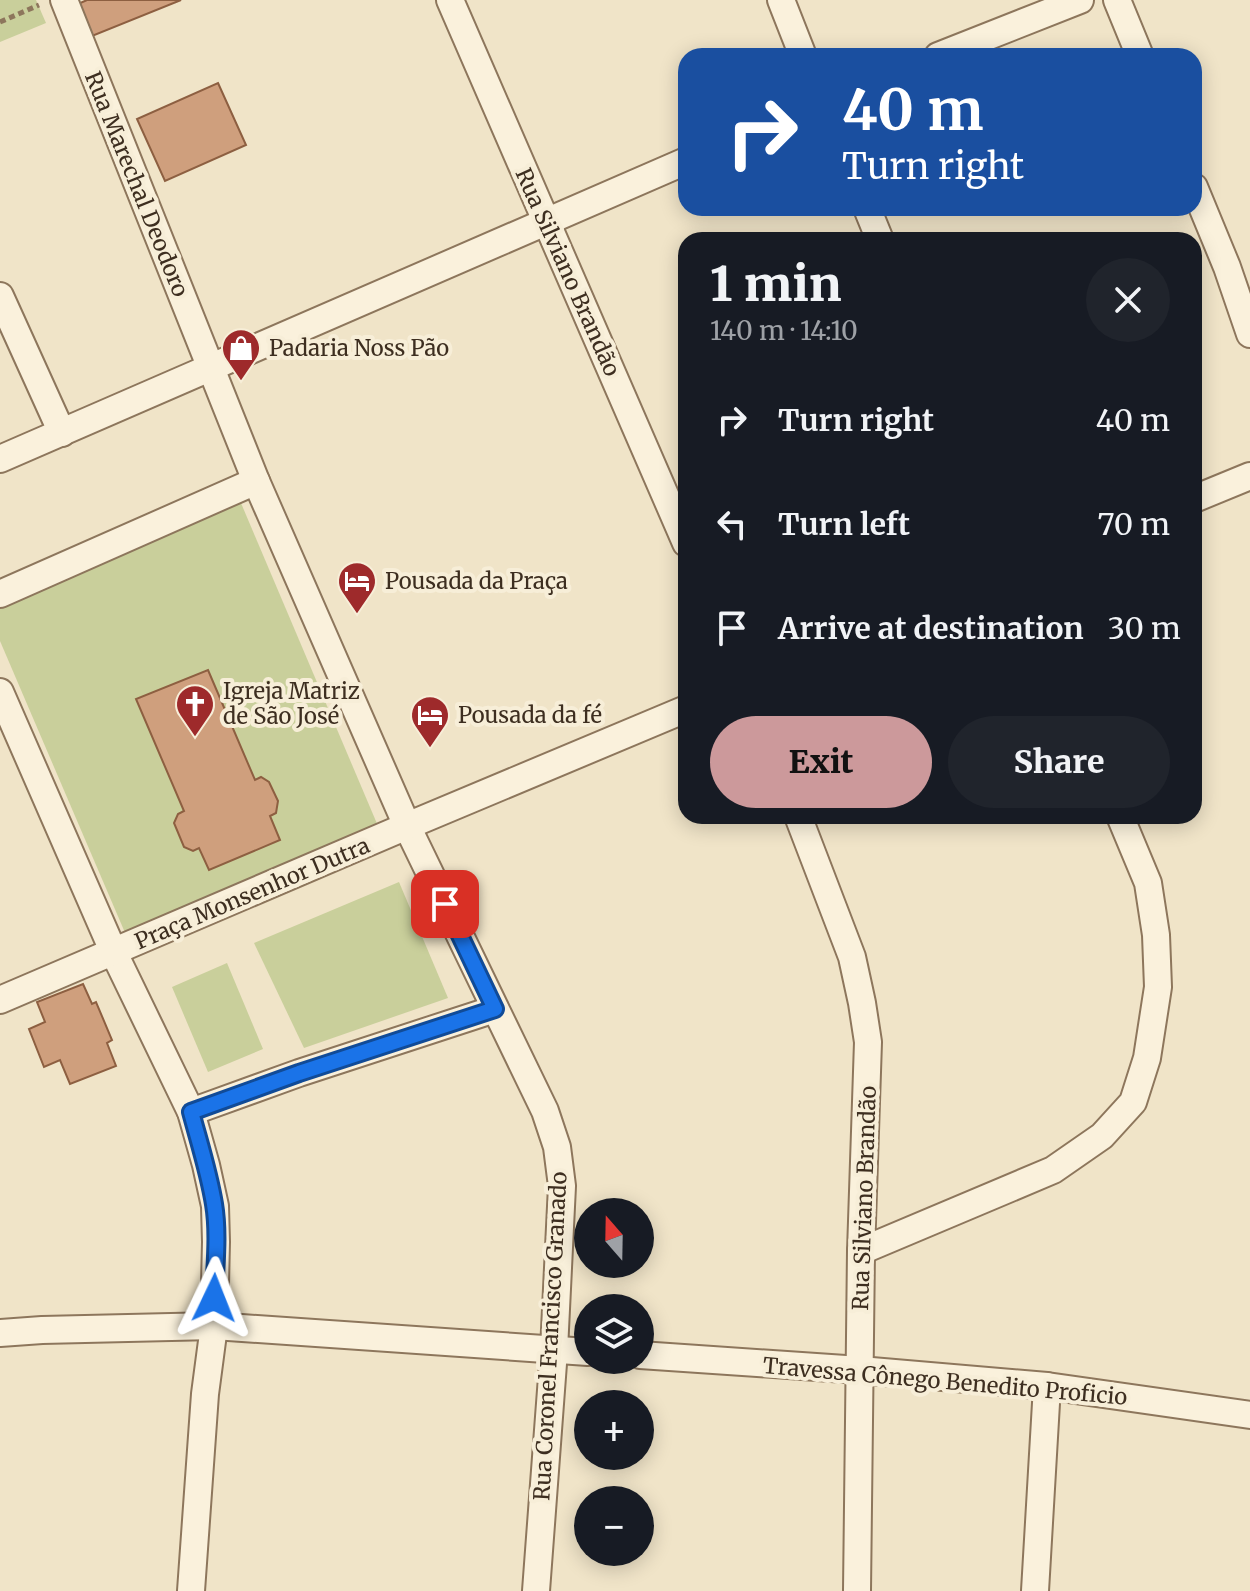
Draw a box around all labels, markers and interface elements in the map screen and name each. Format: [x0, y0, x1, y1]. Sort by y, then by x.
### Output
street label: Rua Marechal Deodoro [79, 67, 195, 301]
text: 40 m [842, 75, 984, 145]
icon: right [710, 80, 814, 184]
text: Turn right [842, 144, 1024, 189]
street label: Rua Silviano Brandão [509, 164, 627, 381]
text: 1 min [710, 254, 842, 314]
button: close [1086, 258, 1170, 342]
text: 140 m · 14:10 [710, 314, 858, 347]
shop icon: Padaria Noss Pão [220, 327, 262, 382]
place label: Padaria Noss Pão [269, 334, 449, 362]
icon: right [710, 398, 754, 442]
text: Turn right [778, 401, 934, 439]
text: 40 m [1096, 401, 1170, 439]
icon: left [710, 502, 754, 546]
text: Turn left [778, 505, 910, 543]
text: 70 m [1097, 505, 1170, 543]
hotel icon: Pousada da Praça [336, 560, 378, 615]
place label: Pousada da Praça [385, 567, 568, 595]
icon: arrive [710, 606, 754, 650]
text: Arrive at destination [778, 609, 1084, 647]
text: 30 m [1108, 609, 1181, 647]
place label: Igreja Matriz de São José [223, 677, 360, 730]
church icon: Igreja Matriz de São José [174, 683, 216, 738]
hotel icon: Pousada da fé [409, 694, 451, 749]
place label: Pousada da fé [458, 701, 602, 729]
button: Exit [710, 716, 932, 808]
button: Share [948, 716, 1170, 808]
street label: Praça Monsenhor Dutra [130, 831, 374, 955]
pin [411, 870, 479, 938]
icon: arrive [423, 882, 467, 926]
street label: Rua Silviano Brandão [846, 1085, 882, 1311]
street label: Rua Coronel Francisco Granado [527, 1171, 573, 1501]
north arrow [574, 1198, 654, 1278]
map controls [574, 1198, 654, 1566]
position arrow [172, 1256, 256, 1340]
button: layers [574, 1294, 654, 1374]
street label: Travessa Cônego Benedito Proficio [762, 1351, 1129, 1411]
button: + [574, 1390, 654, 1470]
button: − [574, 1486, 654, 1566]

